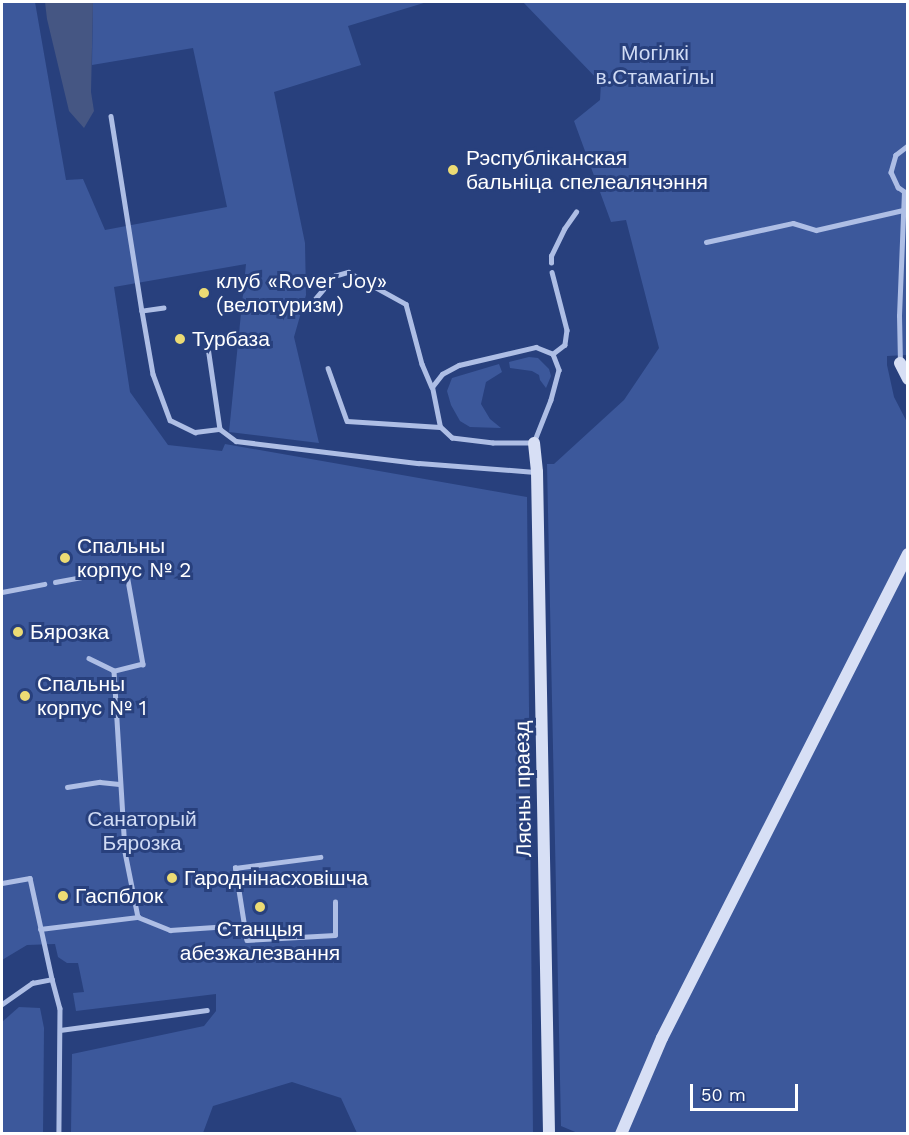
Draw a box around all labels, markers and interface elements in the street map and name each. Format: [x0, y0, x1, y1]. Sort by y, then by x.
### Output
park label: Могілкі в.Стамагілы [596, 40, 714, 90]
place label: Рэспубліканская бальніца спелеалячэння [466, 145, 708, 195]
marker: Рэспубліканская бальніца спелеалячэння [444, 161, 462, 179]
place label: клуб «Rover Joy» (велотуризм) [216, 268, 388, 318]
marker: клуб «Rover Joy» (велотуризм) [197, 286, 211, 300]
place label: Турбаза [192, 326, 270, 352]
marker: Турбаза [173, 332, 187, 346]
place label: Спальны корпус № 2 [77, 533, 191, 583]
marker: Спальны корпус № 2 [58, 551, 72, 565]
place label: Бярозка [30, 619, 109, 645]
marker: Бярозка [11, 625, 25, 639]
place label: Спальны корпус № 1 [37, 671, 147, 721]
marker: Спальны корпус № 1 [18, 689, 32, 703]
street label: Лясны праезд [509, 720, 537, 858]
park label: Санаторый Бярозка [87, 806, 197, 856]
place label: Гароднінасховішча [184, 865, 368, 891]
marker: Гароднінасховішча [165, 871, 179, 885]
place label: Гаспблок [75, 883, 163, 909]
marker: Гаспблок [56, 889, 70, 903]
marker: Станцыя абезжалезвання [253, 900, 267, 914]
place label: Станцыя абезжалезвання [180, 916, 340, 966]
scale bar [693, 1072, 801, 1110]
text: 50 m [701, 1084, 746, 1105]

